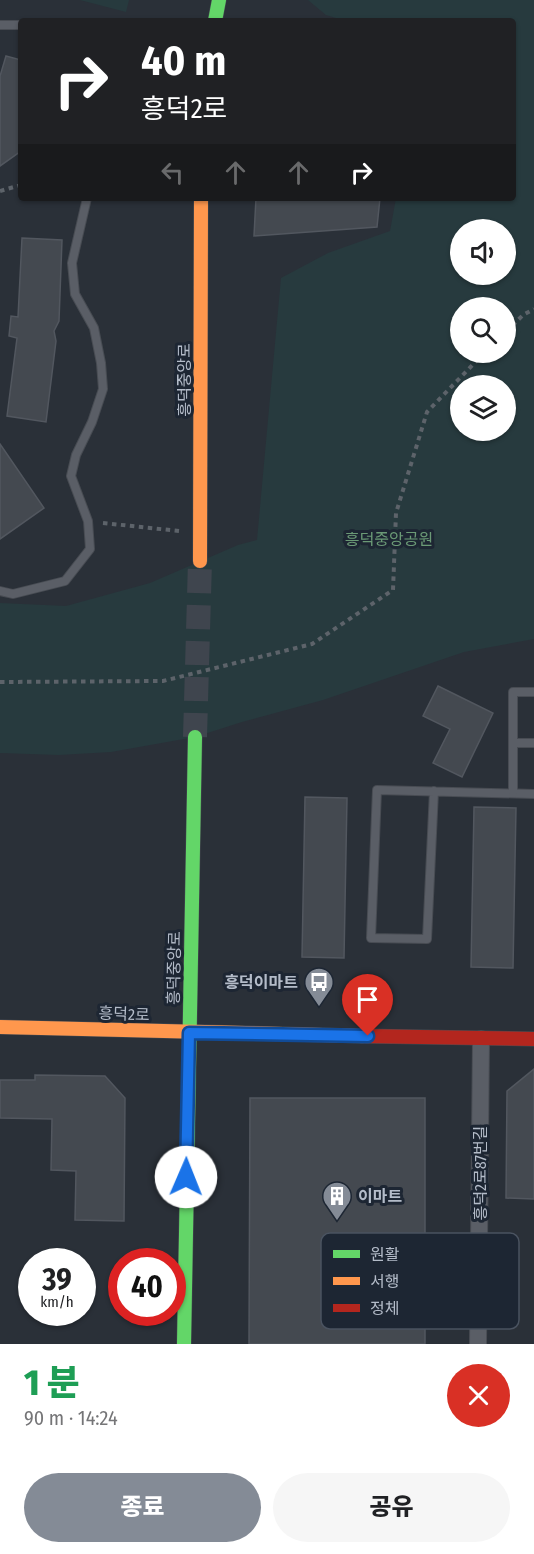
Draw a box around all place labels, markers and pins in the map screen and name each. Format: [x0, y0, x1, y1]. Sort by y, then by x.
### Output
bus stop icon: 흥덕이마트 [303, 966, 335, 1008]
place label: 흥덕이마트 [224, 973, 298, 992]
pin [342, 974, 393, 1036]
building icon: 이마트 [321, 1180, 353, 1222]
place label: 이마트 [358, 1187, 402, 1206]

